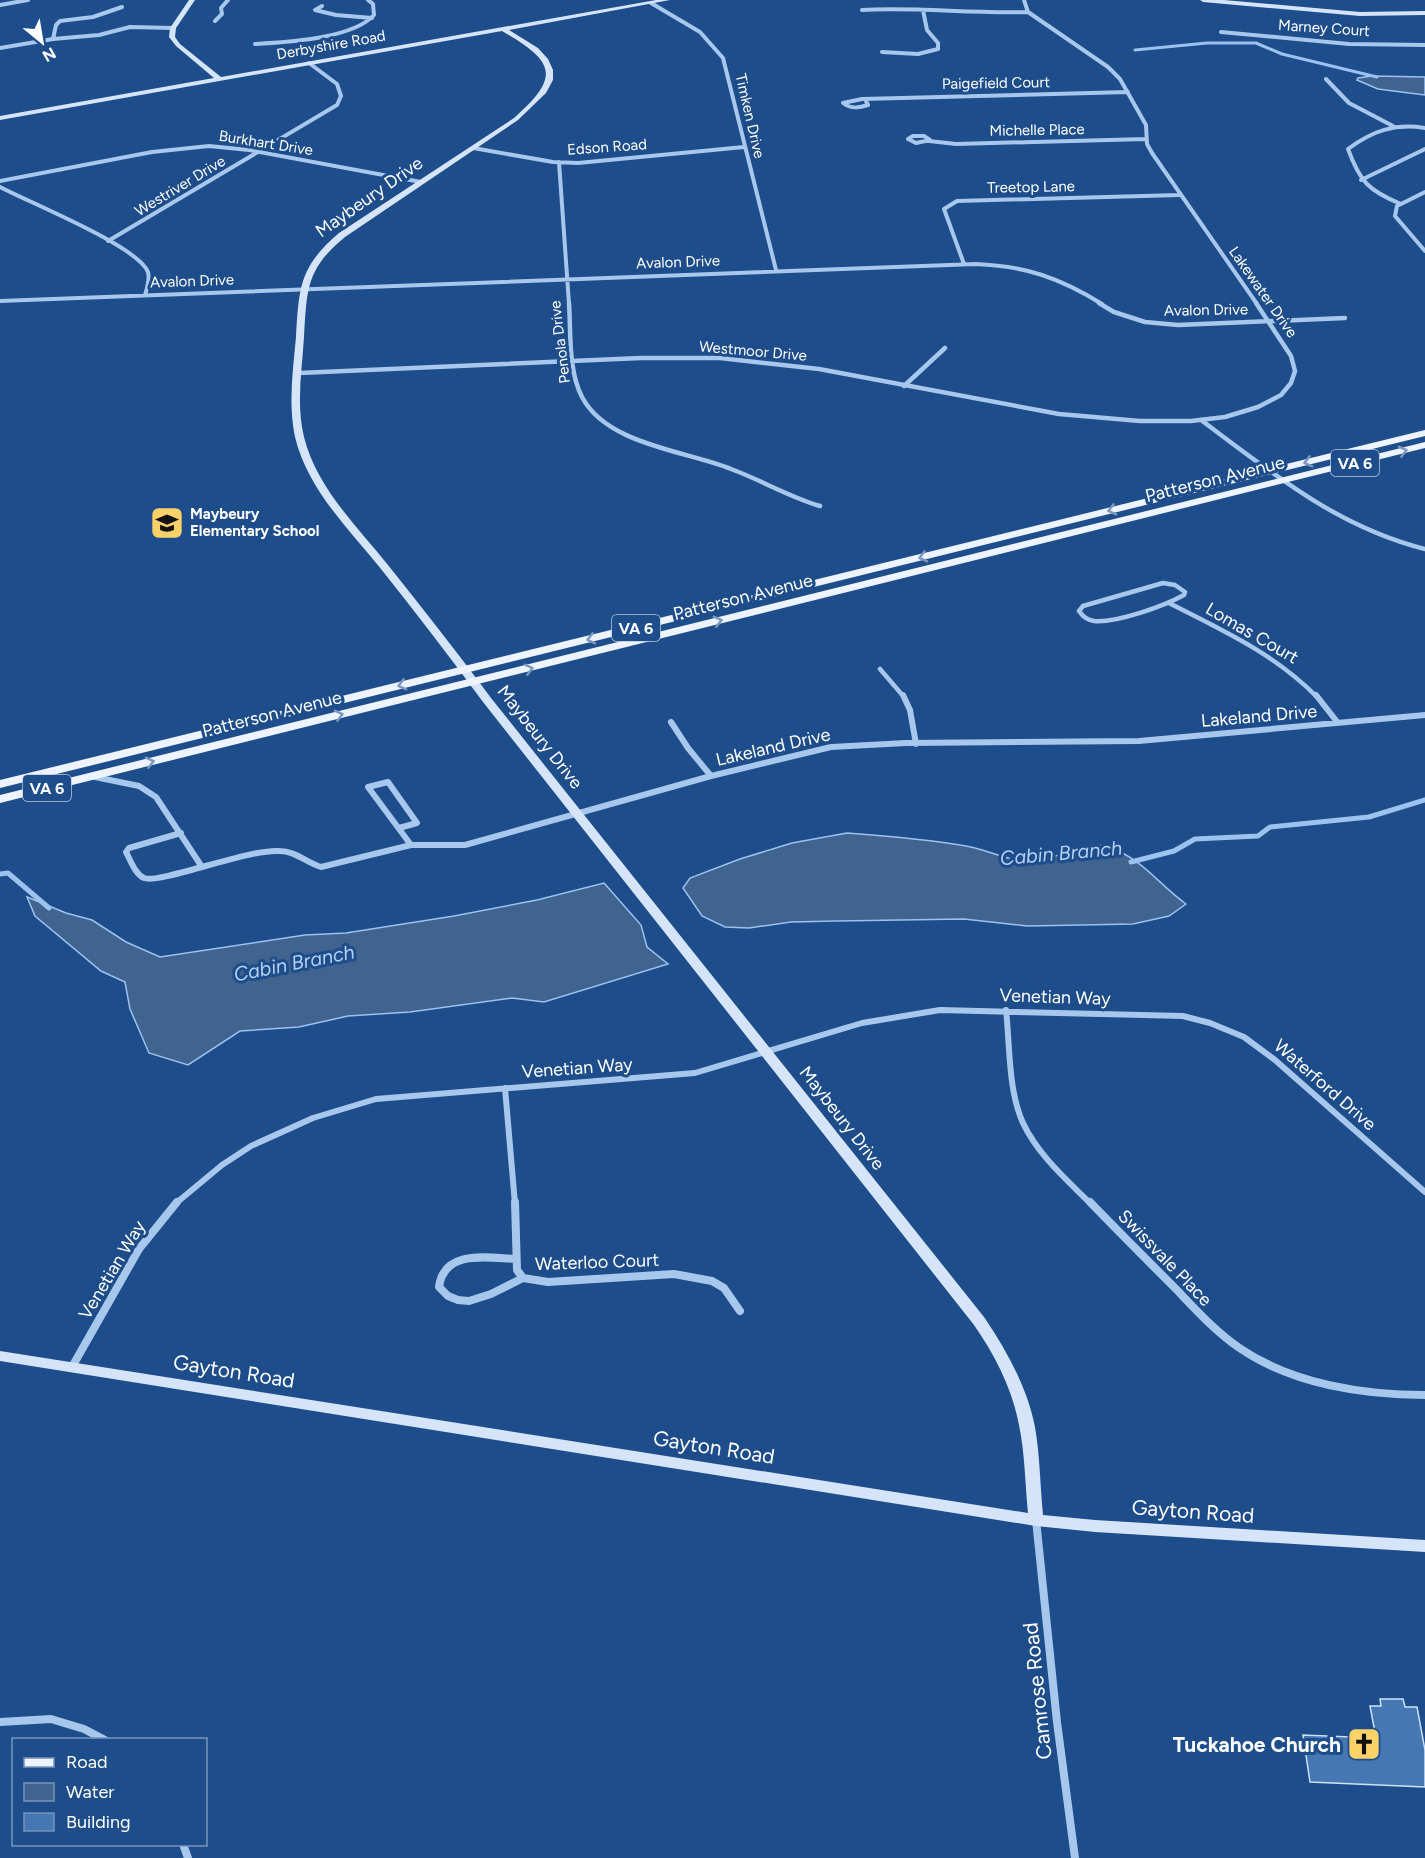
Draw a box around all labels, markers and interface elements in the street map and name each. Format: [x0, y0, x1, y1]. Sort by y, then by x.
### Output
north arrow [12, 12, 72, 72]
street label: Marney Court [1277, 16, 1371, 40]
street label: Derbyshire Road [275, 27, 387, 63]
text: N [39, 43, 59, 66]
street label: Timken Drive [731, 72, 769, 160]
street label: Paigefield Court [942, 73, 1051, 93]
street label: Michelle Place [989, 120, 1085, 140]
street label: Burkhart Drive [218, 127, 314, 159]
street label: Edson Road [566, 135, 648, 159]
street label: Westriver Drive [131, 152, 229, 220]
street label: Maybeury Drive [311, 152, 427, 242]
street label: Treetop Lane [987, 177, 1075, 197]
street label: Lakewater Drive [1225, 243, 1301, 341]
street label: Avalon Drive [636, 252, 720, 272]
street label: Avalon Drive [150, 271, 234, 291]
street label: Penola Drive [546, 300, 574, 384]
street label: Avalon Drive [1164, 300, 1248, 320]
street label: Westmoor Drive [698, 337, 808, 365]
one-way arrow [1397, 445, 1407, 458]
road number: VA 6 [1331, 450, 1379, 476]
street label: Patterson Avenue [1143, 451, 1287, 507]
one-way arrow [1303, 454, 1313, 467]
one-way arrow [1108, 502, 1118, 515]
school or university icon: Maybeury Elementary School [149, 505, 185, 541]
place label: Maybeury Elementary School [190, 505, 320, 540]
one-way arrow [918, 549, 928, 562]
street label: Patterson Avenue [671, 569, 815, 625]
street label: Lomas Court [1202, 598, 1302, 668]
road number: VA 6 [612, 615, 660, 641]
one-way arrow [713, 616, 723, 629]
one-way arrow [586, 631, 596, 644]
one-way arrow [523, 663, 533, 676]
one-way arrow [397, 678, 407, 691]
street label: Maybeury Drive [493, 681, 587, 793]
street label: Patterson Avenue [200, 686, 344, 742]
street label: Lakeland Drive [1200, 700, 1318, 732]
one-way arrow [334, 710, 344, 723]
street label: Lakeland Drive [714, 723, 832, 771]
one-way arrow [145, 757, 155, 770]
road number: VA 6 [23, 775, 71, 801]
water label: Cabin Branch [999, 836, 1123, 870]
water label: Cabin Branch [232, 940, 356, 986]
street label: Venetian Way [999, 984, 1111, 1010]
street label: Waterford Drive [1269, 1035, 1381, 1135]
street label: Venetian Way [521, 1053, 634, 1083]
street label: Maybeury Drive [795, 1062, 889, 1174]
street label: Swissvale Place [1113, 1205, 1217, 1311]
street label: Venetian Way [74, 1216, 150, 1323]
street label: Waterloo Court [535, 1249, 660, 1275]
street label: Gayton Road [171, 1349, 297, 1393]
street label: Gayton Road [651, 1425, 777, 1469]
street label: Gayton Road [1131, 1494, 1255, 1528]
street label: Camrose Road [1017, 1621, 1057, 1761]
church icon: Tuckahoe Church [1346, 1726, 1382, 1762]
place label: Tuckahoe Church [1173, 1732, 1341, 1757]
legend [12, 1738, 207, 1846]
text: Road [66, 1751, 107, 1773]
text: Water [66, 1781, 114, 1803]
text: Building [66, 1811, 131, 1833]

